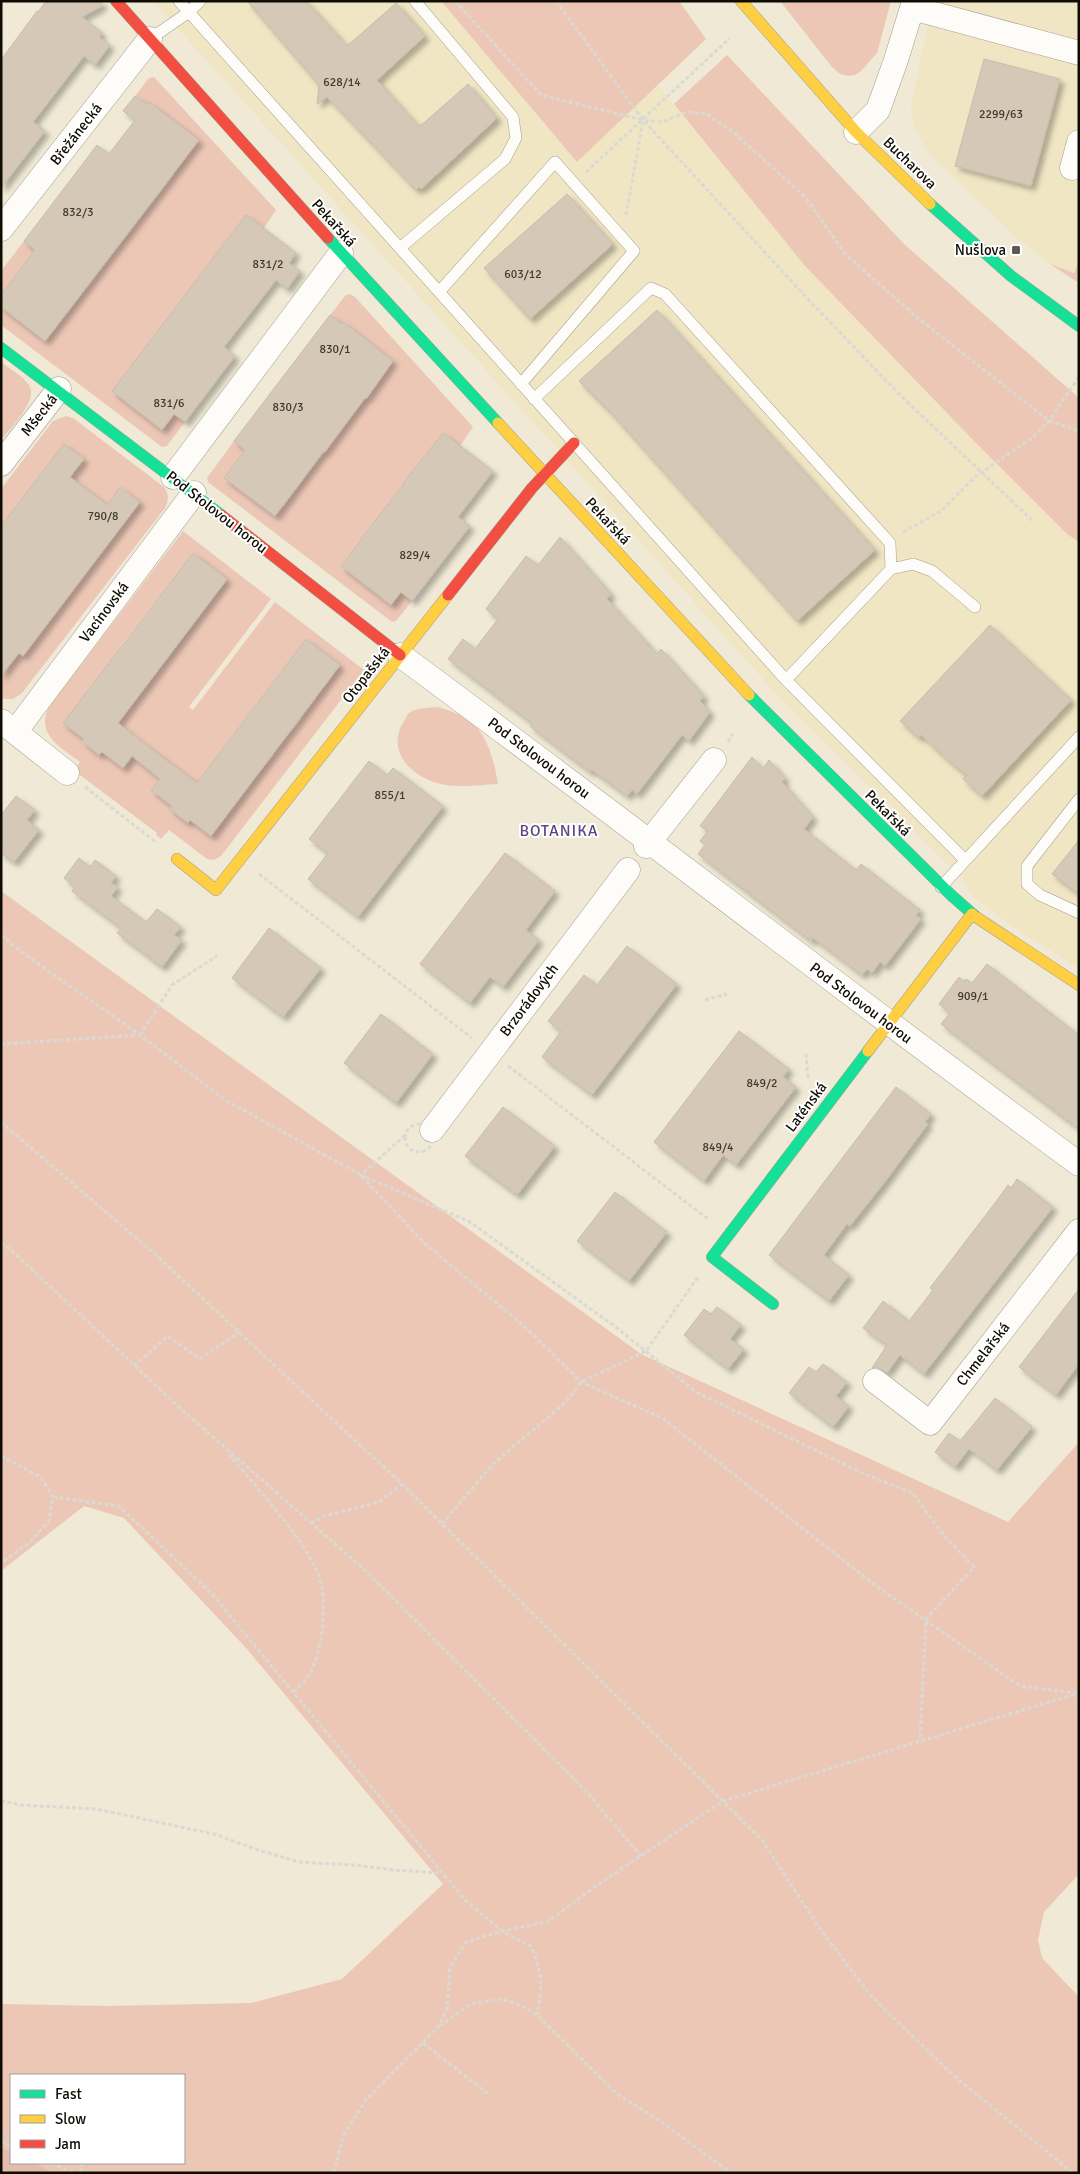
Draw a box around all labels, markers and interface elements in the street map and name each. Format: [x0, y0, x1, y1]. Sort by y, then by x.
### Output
house number: 628/14 [323, 75, 361, 90]
street label: Břežánecká [46, 99, 106, 169]
house number: 2299/63 [979, 107, 1023, 122]
street label: Bucharova [880, 133, 940, 193]
street label: Pekařská [308, 195, 360, 251]
house number: 832/3 [63, 205, 93, 220]
place label: Nušlova [955, 241, 1006, 259]
marker: Nušlova [1010, 244, 1022, 256]
house number: 831/2 [253, 257, 283, 272]
house number: 603/12 [504, 267, 542, 282]
house number: 830/1 [320, 342, 350, 357]
street label: Mšecká [17, 390, 61, 440]
house number: 831/6 [154, 396, 184, 411]
house number: 830/3 [273, 400, 303, 415]
street label: Pod Stolovou horou [163, 467, 271, 557]
street label: Pekařská [582, 494, 634, 548]
house number: 790/8 [88, 509, 118, 524]
house number: 829/4 [400, 548, 431, 563]
street label: Vacínovská [75, 578, 133, 646]
street label: Otopašská [338, 643, 394, 707]
street label: Pod Stolovou horou [484, 714, 594, 802]
street label: Pekařská [861, 786, 915, 840]
house number: 855/1 [375, 788, 405, 803]
district label: BOTANIKA [519, 821, 599, 841]
street label: Pod Stolovou horou [806, 959, 916, 1047]
street label: Brzorádových [496, 960, 562, 1040]
house number: 909/1 [958, 989, 988, 1004]
house number: 849/2 [747, 1076, 777, 1091]
street label: Laténská [781, 1079, 831, 1135]
house number: 849/4 [703, 1140, 734, 1155]
street label: Chmelařská [953, 1319, 1013, 1389]
legend [10, 2074, 185, 2164]
text: Fast [55, 2085, 82, 2103]
text: Slow [55, 2110, 86, 2128]
text: Jam [55, 2135, 81, 2153]

